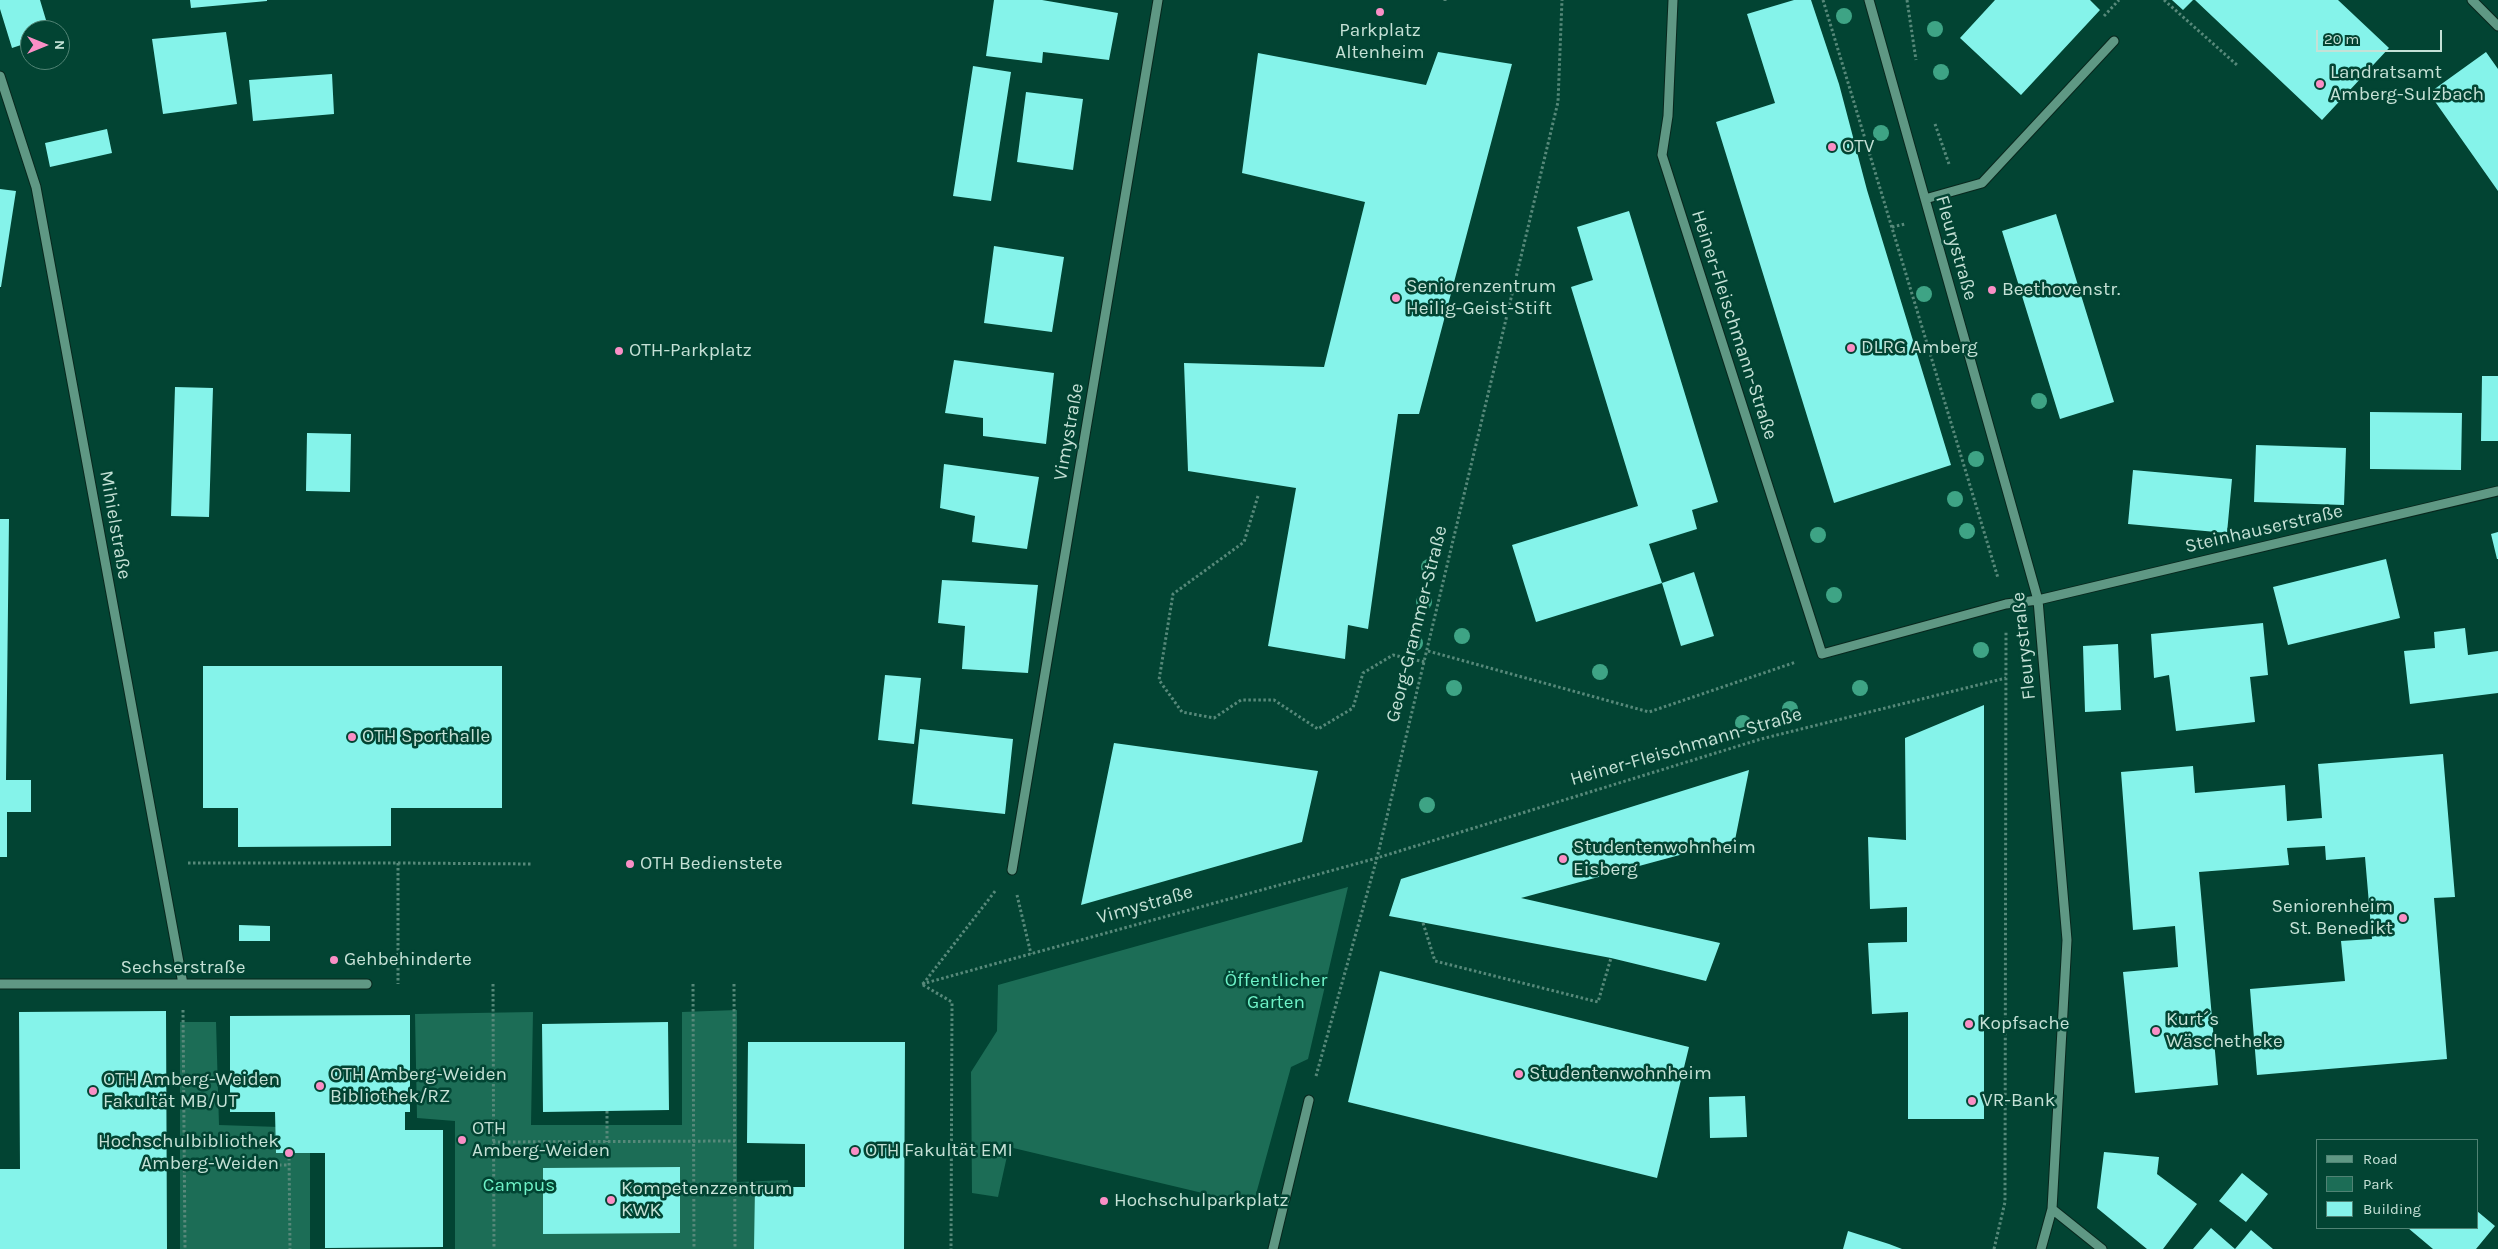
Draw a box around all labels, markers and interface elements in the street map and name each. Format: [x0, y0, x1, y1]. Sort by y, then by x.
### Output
marker: Parkplatz Altenheim [1374, 6, 1386, 18]
north arrow [20, 20, 70, 70]
place label: Parkplatz Altenheim [1335, 20, 1425, 64]
scale bar [2318, 20, 2444, 52]
text: 20 m [2324, 30, 2359, 48]
text: N [51, 40, 68, 50]
place label: Landratsamt Amberg-Sulzbach [2330, 62, 2484, 106]
marker: Landratsamt Amberg-Sulzbach [2314, 78, 2326, 90]
place label: OTV [1842, 136, 1874, 158]
marker: OTV [1826, 141, 1838, 153]
street label: Fleurystraße [1930, 193, 1982, 303]
street label: Heiner-Fleischmann-Straße [1686, 207, 1782, 443]
place label: Seniorenzentrum Heilig-Geist-Stift [1406, 276, 1556, 320]
place label: Beethovenstr. [2002, 279, 2120, 301]
marker: Beethovenstr. [1986, 284, 1998, 296]
marker: Seniorenzentrum Heilig-Geist-Stift [1390, 292, 1402, 304]
place label: DLRG Amberg [1861, 337, 1978, 359]
place label: OTH-Parkplatz [629, 340, 752, 362]
marker: DLRG Amberg [1845, 342, 1857, 354]
marker: OTH-Parkplatz [613, 345, 625, 357]
street label: Vimystraße [1049, 381, 1089, 483]
street label: Mihielstraße [94, 469, 136, 581]
street label: Steinhauserstraße [2183, 500, 2345, 558]
street label: Georg-Grammer-Straße [1382, 523, 1452, 725]
street label: Fleurystraße [2007, 591, 2041, 701]
street label: Heiner-Fleischmann-Straße [1568, 703, 1804, 791]
place label: OTH Sporthalle [362, 726, 490, 748]
marker: OTH Sporthalle [346, 731, 358, 743]
place label: Studentenwohnheim Eisberg [1573, 837, 1756, 881]
place label: OTH Bedienstete [640, 853, 782, 875]
marker: Studentenwohnheim Eisberg [1557, 853, 1569, 865]
marker: OTH Bedienstete [624, 858, 636, 870]
street label: Vimystraße [1094, 880, 1196, 930]
place label: Seniorenheim St. Benedikt [2271, 896, 2393, 940]
marker: Seniorenheim St. Benedikt [2397, 912, 2409, 924]
place label: Gehbehinderte [344, 949, 472, 971]
marker: Gehbehinderte [328, 954, 340, 966]
street label: Sechserstraße [121, 957, 245, 979]
park label: Öffentlicher Garten [1225, 970, 1327, 1014]
place label: Kurt´s Wäschetheke [2166, 1009, 2283, 1053]
place label: Kopfsache [1979, 1013, 2070, 1035]
marker: Kopfsache [1963, 1018, 1975, 1030]
marker: Kurt´s Wäschetheke [2150, 1025, 2162, 1037]
place label: Studentenwohnheim [1529, 1063, 1712, 1085]
place label: OTH Amberg-Weiden Bibliothek/RZ [330, 1064, 507, 1108]
marker: Studentenwohnheim [1513, 1068, 1525, 1080]
place label: OTH Amberg-Weiden Fakultät MB/UT [103, 1069, 280, 1113]
marker: OTH Amberg-Weiden Bibliothek/RZ [314, 1080, 326, 1092]
marker: OTH Amberg-Weiden Fakultät MB/UT [87, 1085, 99, 1097]
place label: VR-Bank [1982, 1090, 2055, 1112]
marker: VR-Bank [1966, 1095, 1978, 1107]
place label: OTH Amberg-Weiden [472, 1118, 610, 1162]
place label: Hochschulbibliothek Amberg-Weiden [98, 1131, 279, 1175]
marker: OTH Amberg-Weiden [456, 1134, 468, 1146]
legend [2316, 1139, 2478, 1229]
place label: OTH Fakultät EMI [865, 1140, 1013, 1162]
marker: OTH Fakultät EMI [849, 1145, 861, 1157]
marker: Hochschulbibliothek Amberg-Weiden [283, 1147, 295, 1159]
text: Road [2363, 1150, 2398, 1168]
park label: Campus [483, 1175, 555, 1197]
text: Park [2363, 1175, 2393, 1193]
place label: Kompetenzzentrum KWK [621, 1178, 792, 1222]
place label: Hochschulparkplatz [1114, 1190, 1289, 1212]
marker: Kompetenzzentrum KWK [605, 1194, 617, 1206]
marker: Hochschulparkplatz [1098, 1195, 1110, 1207]
text: Building [2363, 1200, 2421, 1218]

